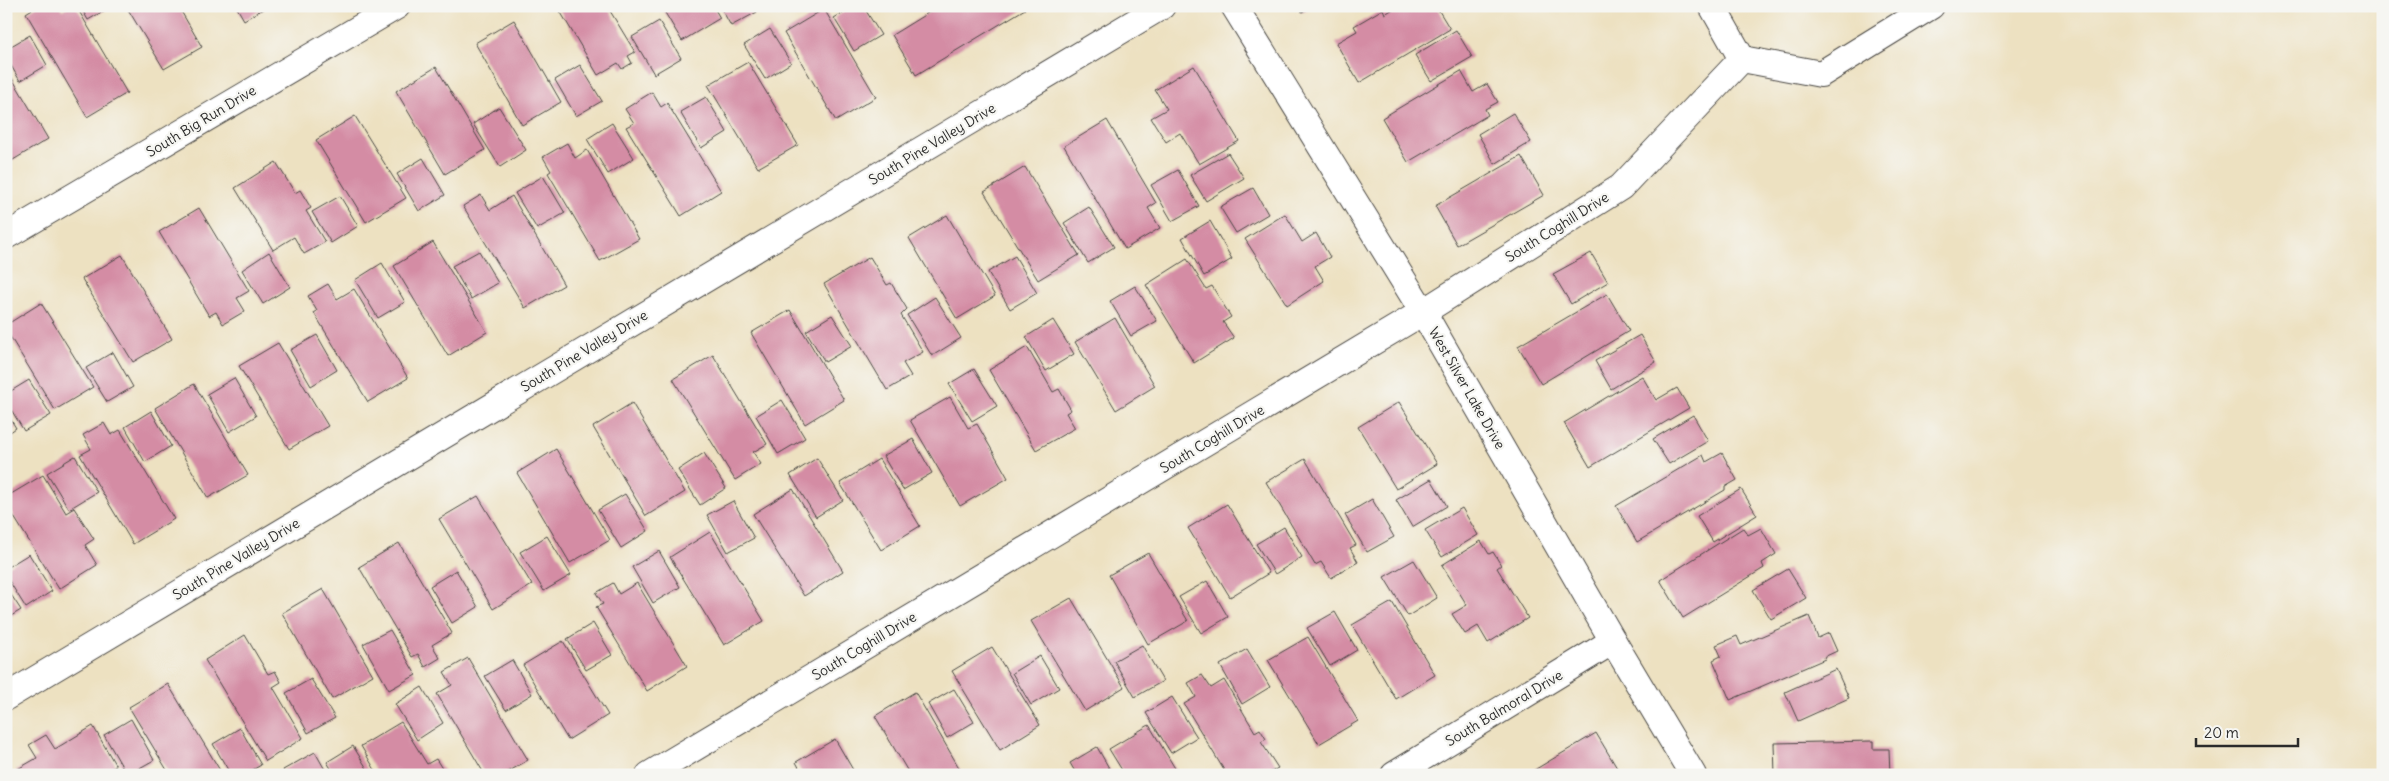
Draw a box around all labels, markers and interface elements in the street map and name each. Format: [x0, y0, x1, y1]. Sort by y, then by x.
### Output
street label: South Big Run Drive [143, 81, 259, 161]
street label: South Pine Valley Drive [865, 99, 999, 189]
street label: South Coghill Drive [1502, 188, 1612, 266]
street label: South Pine Valley Drive [517, 306, 651, 396]
street label: West Silver Lake Drive [1425, 324, 1509, 452]
street label: South Coghill Drive [1157, 401, 1267, 477]
street label: South Pine Valley Drive [169, 514, 303, 604]
street label: South Coghill Drive [809, 608, 919, 684]
street label: South Balmoral Drive [1442, 666, 1566, 750]
scale bar [2196, 716, 2299, 748]
text: 20 m [2204, 723, 2239, 742]

